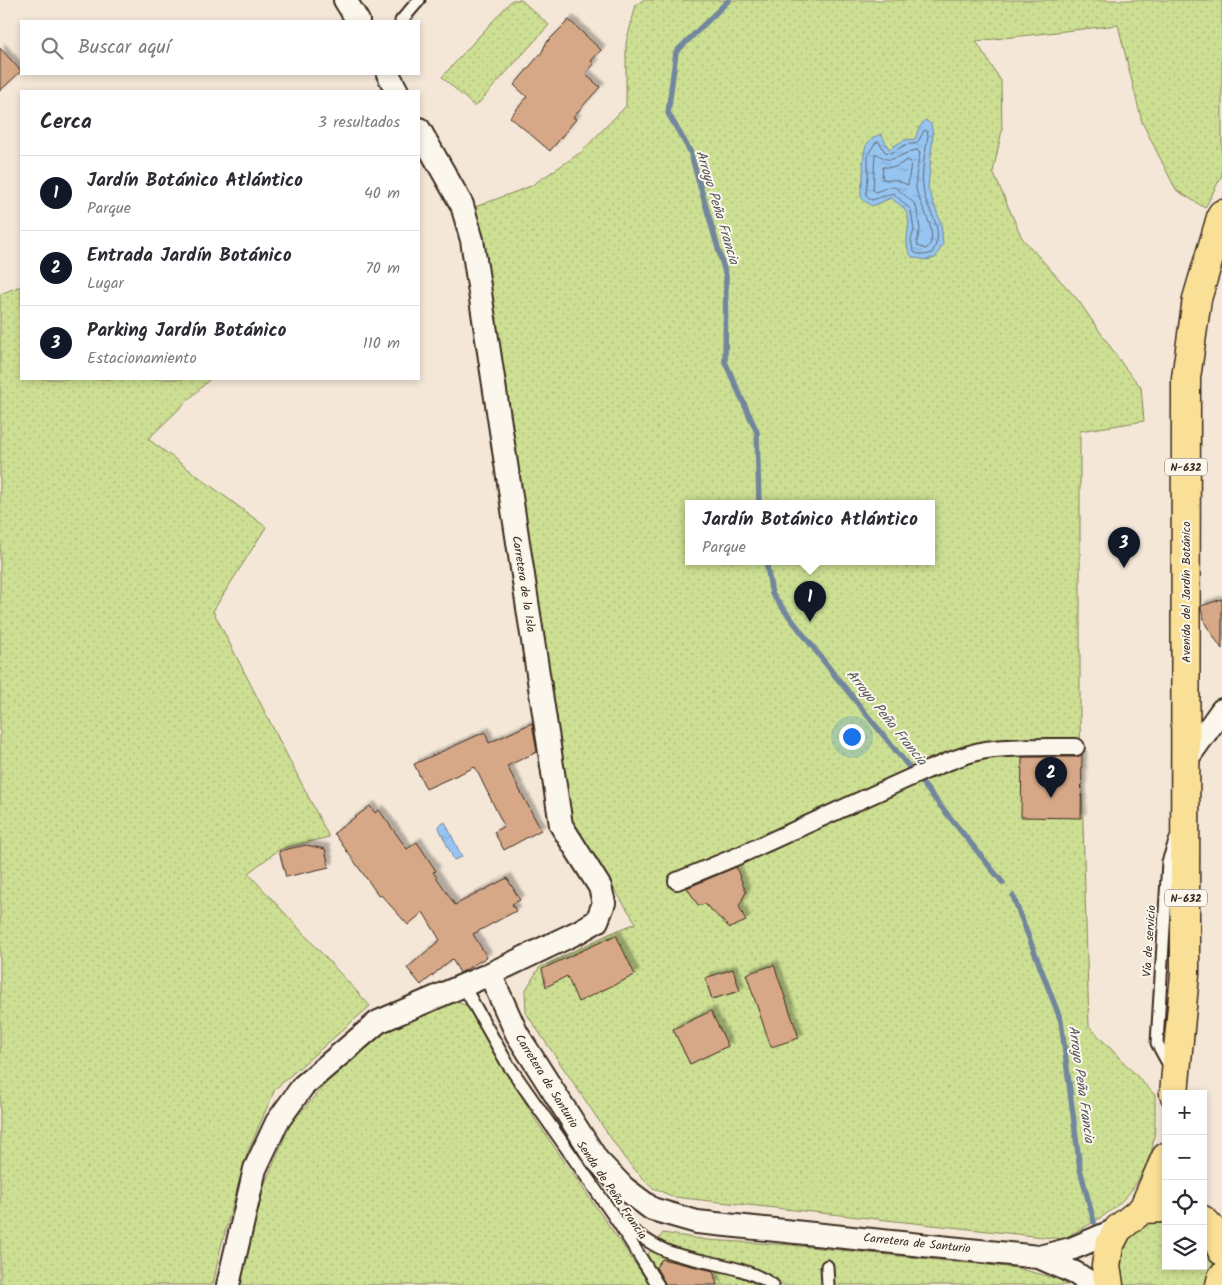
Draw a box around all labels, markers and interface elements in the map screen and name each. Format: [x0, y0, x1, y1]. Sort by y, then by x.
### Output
search box [20, 20, 420, 75]
text: Buscar aquí [78, 33, 170, 63]
icon: search [38, 34, 66, 62]
text: Cerca [40, 106, 92, 139]
text: 3 resultados [318, 110, 400, 135]
water label: Arroyo Peña Francia [689, 148, 745, 268]
text: Jardín Botánico Atlántico [87, 166, 303, 196]
text: 1 [54, 181, 58, 206]
text: 40 m [364, 181, 400, 206]
text: Parque [87, 196, 131, 221]
text: Entrada Jardín Botánico [87, 241, 292, 271]
text: 2 [51, 256, 61, 281]
text: 70 m [365, 256, 400, 281]
text: Lugar [87, 271, 124, 296]
text: Parking Jardín Botánico [87, 316, 286, 346]
text: 3 [52, 331, 60, 356]
text: 110 m [363, 331, 400, 356]
text: Estacionamiento [87, 346, 197, 371]
road number: N-632 [1165, 458, 1207, 476]
popup [685, 500, 935, 565]
text: Jardín Botánico Atlántico [702, 505, 918, 535]
street label: Avenida del Jardín Botánico [1177, 521, 1196, 663]
pin: 3 [1108, 527, 1140, 568]
street label: Carretera de la Isla [506, 534, 541, 634]
text: Parque [702, 535, 746, 560]
pin: 1 [794, 581, 826, 622]
water label: Arroyo Peña Francia [840, 665, 933, 772]
your location [839, 724, 865, 750]
pin: 2 [1035, 757, 1067, 798]
road number: N-632 [1165, 890, 1207, 906]
street label: Vía de servicio [1138, 904, 1161, 978]
water label: Arroyo Peña Francia [1062, 1024, 1100, 1146]
street label: Carretera de Santurio [510, 1030, 583, 1132]
map controls [1162, 1090, 1207, 1270]
button: + [1162, 1090, 1207, 1135]
button: − [1162, 1135, 1207, 1180]
street label: Senda de Peña Francia [571, 1137, 652, 1244]
button: locate [1162, 1180, 1207, 1225]
button: layers [1162, 1225, 1207, 1270]
street label: Carretera de Santurio [862, 1228, 972, 1259]

